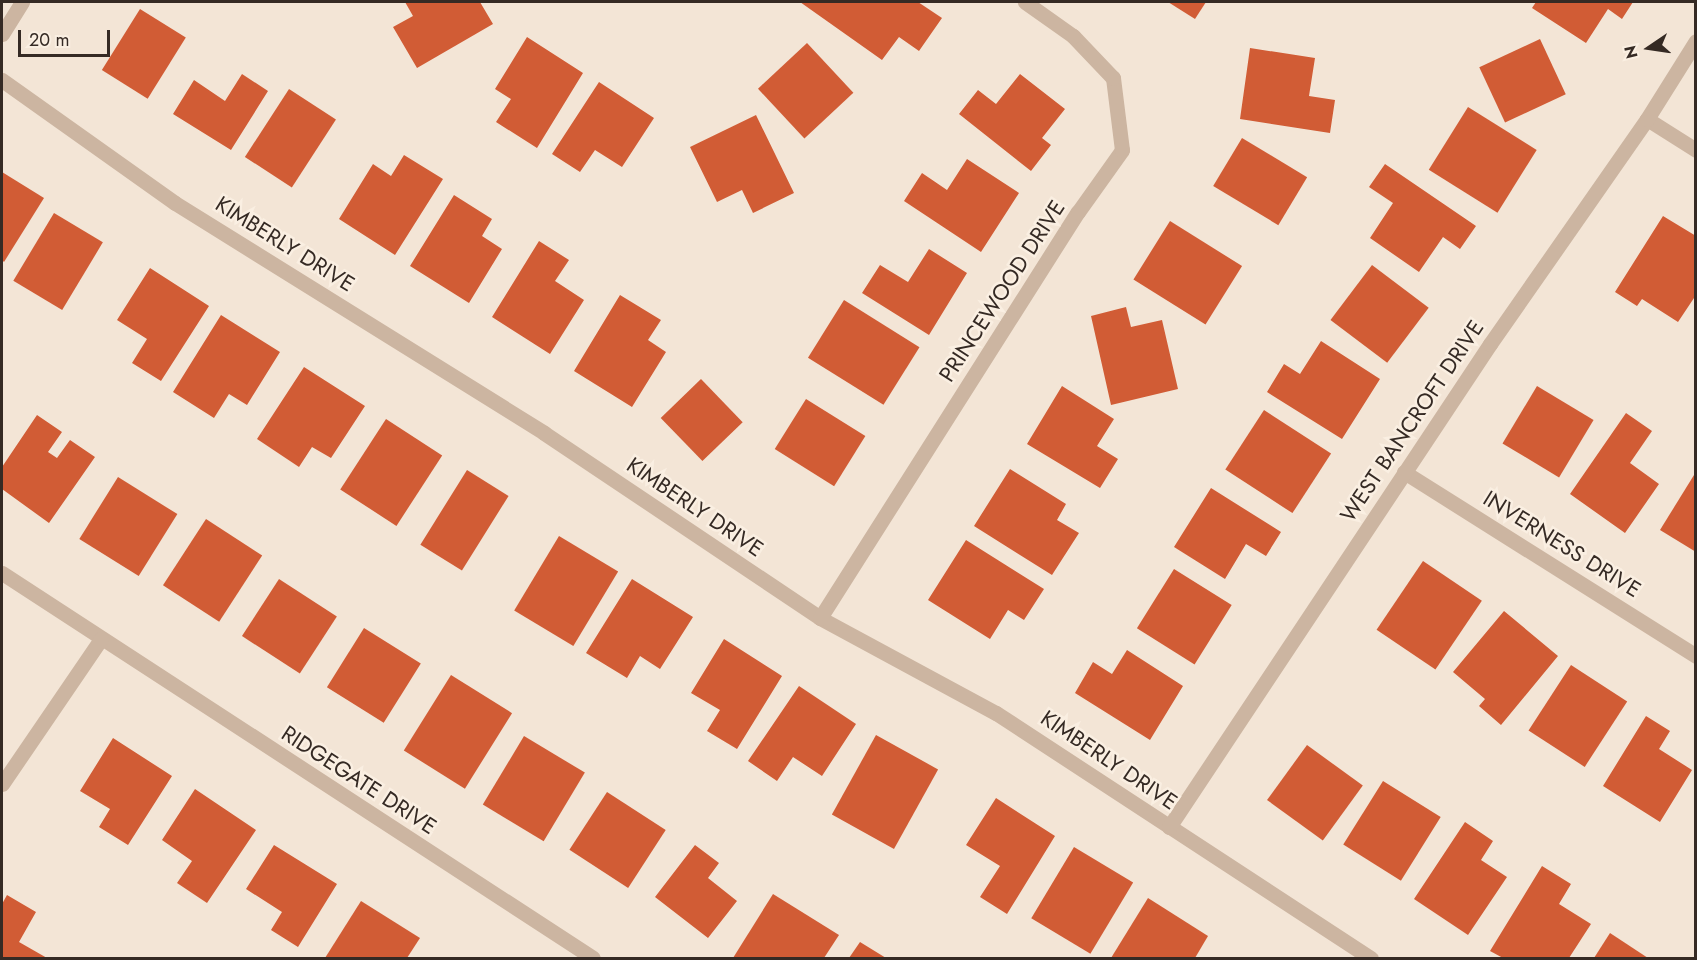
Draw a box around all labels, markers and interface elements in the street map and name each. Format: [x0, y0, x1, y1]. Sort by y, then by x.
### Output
scale bar [21, 18, 112, 56]
north arrow [1619, 18, 1679, 78]
text: 20 m [29, 27, 69, 53]
text: N [1618, 43, 1644, 61]
street label: KIMBERLY DRIVE [211, 191, 359, 297]
street label: PRINCEWOOD DRIVE [933, 195, 1071, 387]
street label: WEST BANCROFT DRIVE [1335, 315, 1489, 527]
street label: KIMBERLY DRIVE [622, 452, 768, 562]
street label: INVERNESS DRIVE [1478, 485, 1646, 603]
street label: KIMBERLY DRIVE [1036, 705, 1182, 815]
street label: RIDGEGATE DRIVE [277, 720, 441, 840]

